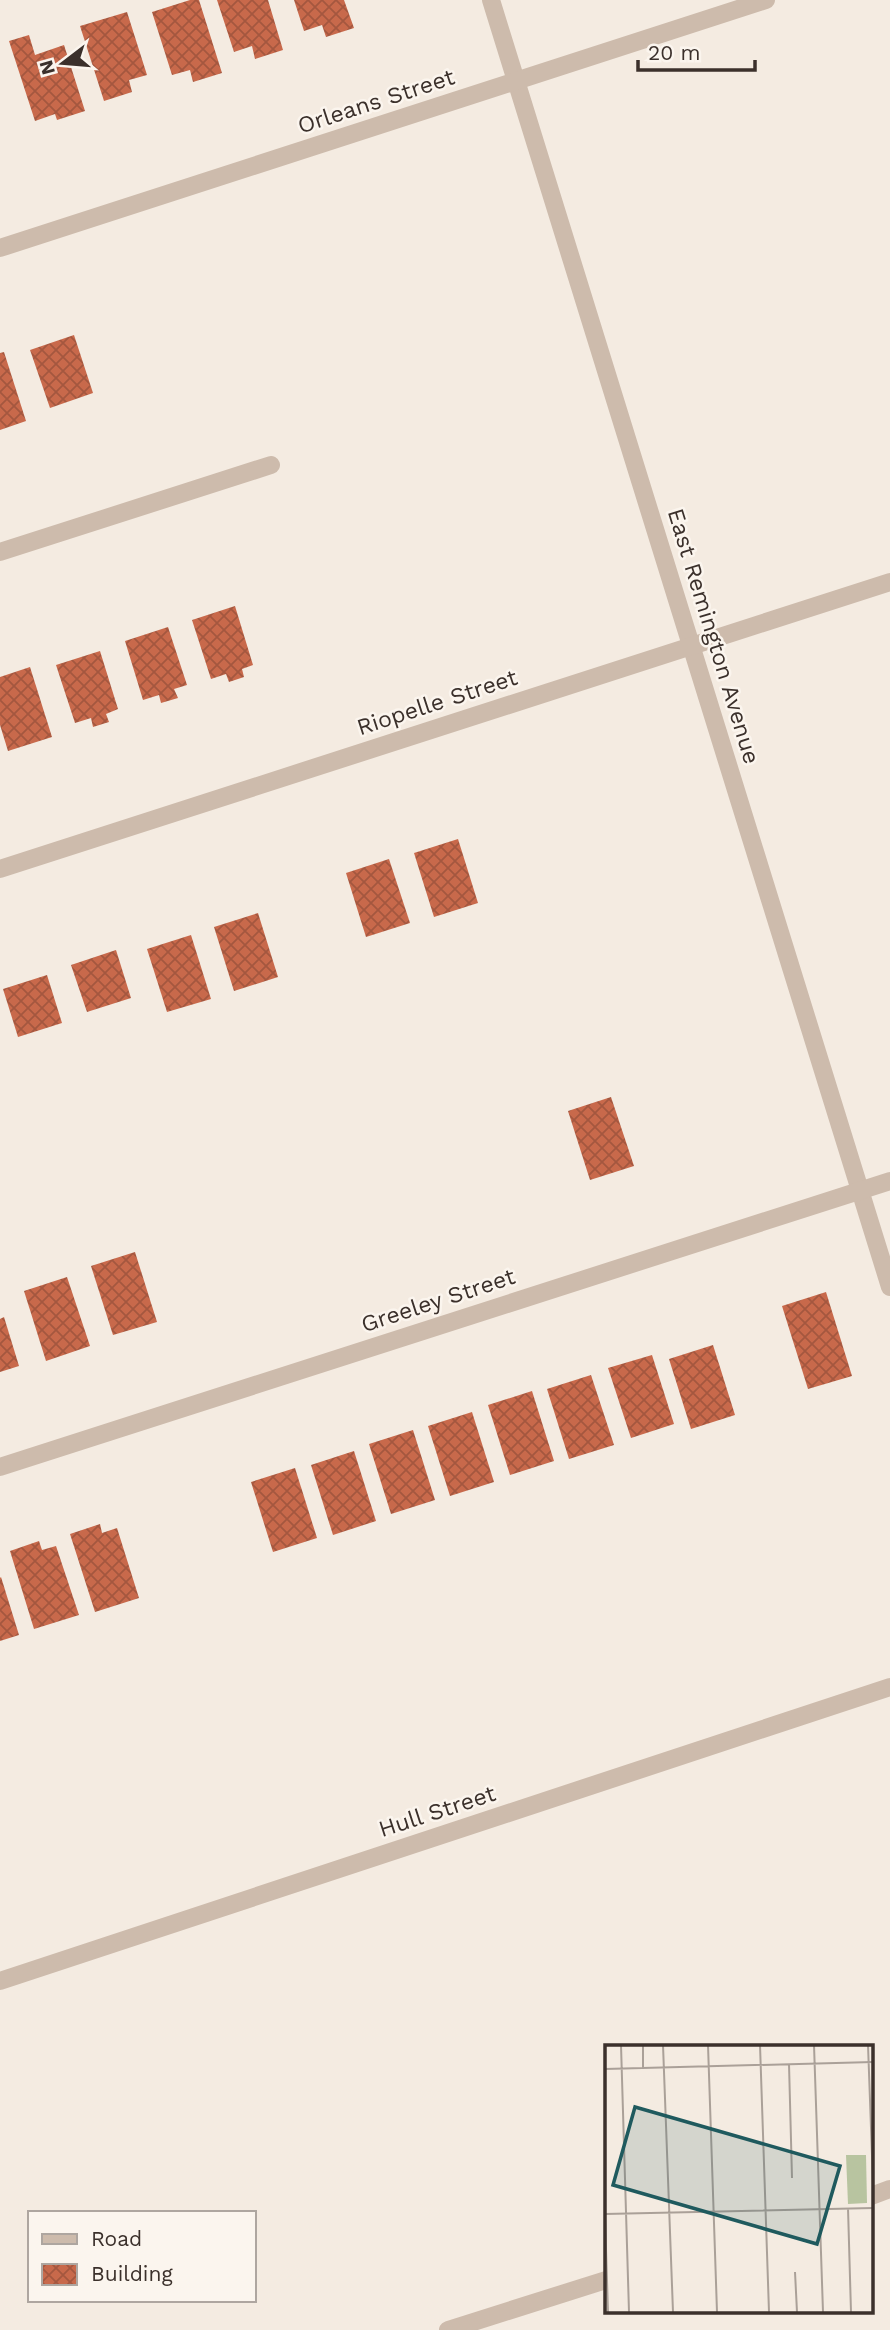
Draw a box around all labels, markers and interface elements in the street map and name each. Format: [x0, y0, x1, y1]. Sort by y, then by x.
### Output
north arrow [28, 28, 98, 98]
scale bar [638, 28, 755, 72]
text: 20 m [648, 40, 700, 65]
text: N [34, 58, 60, 77]
street label: Orleans Street [294, 63, 458, 140]
street label: East Remington Avenue [662, 505, 765, 767]
street label: Riopelle Street [353, 664, 521, 741]
street label: Greeley Street [358, 1263, 519, 1338]
street label: Hull Street [375, 1780, 499, 1843]
inset map [605, 2045, 872, 2312]
legend [28, 2211, 256, 2302]
text: Road [91, 2226, 142, 2251]
text: Building [91, 2261, 173, 2286]

